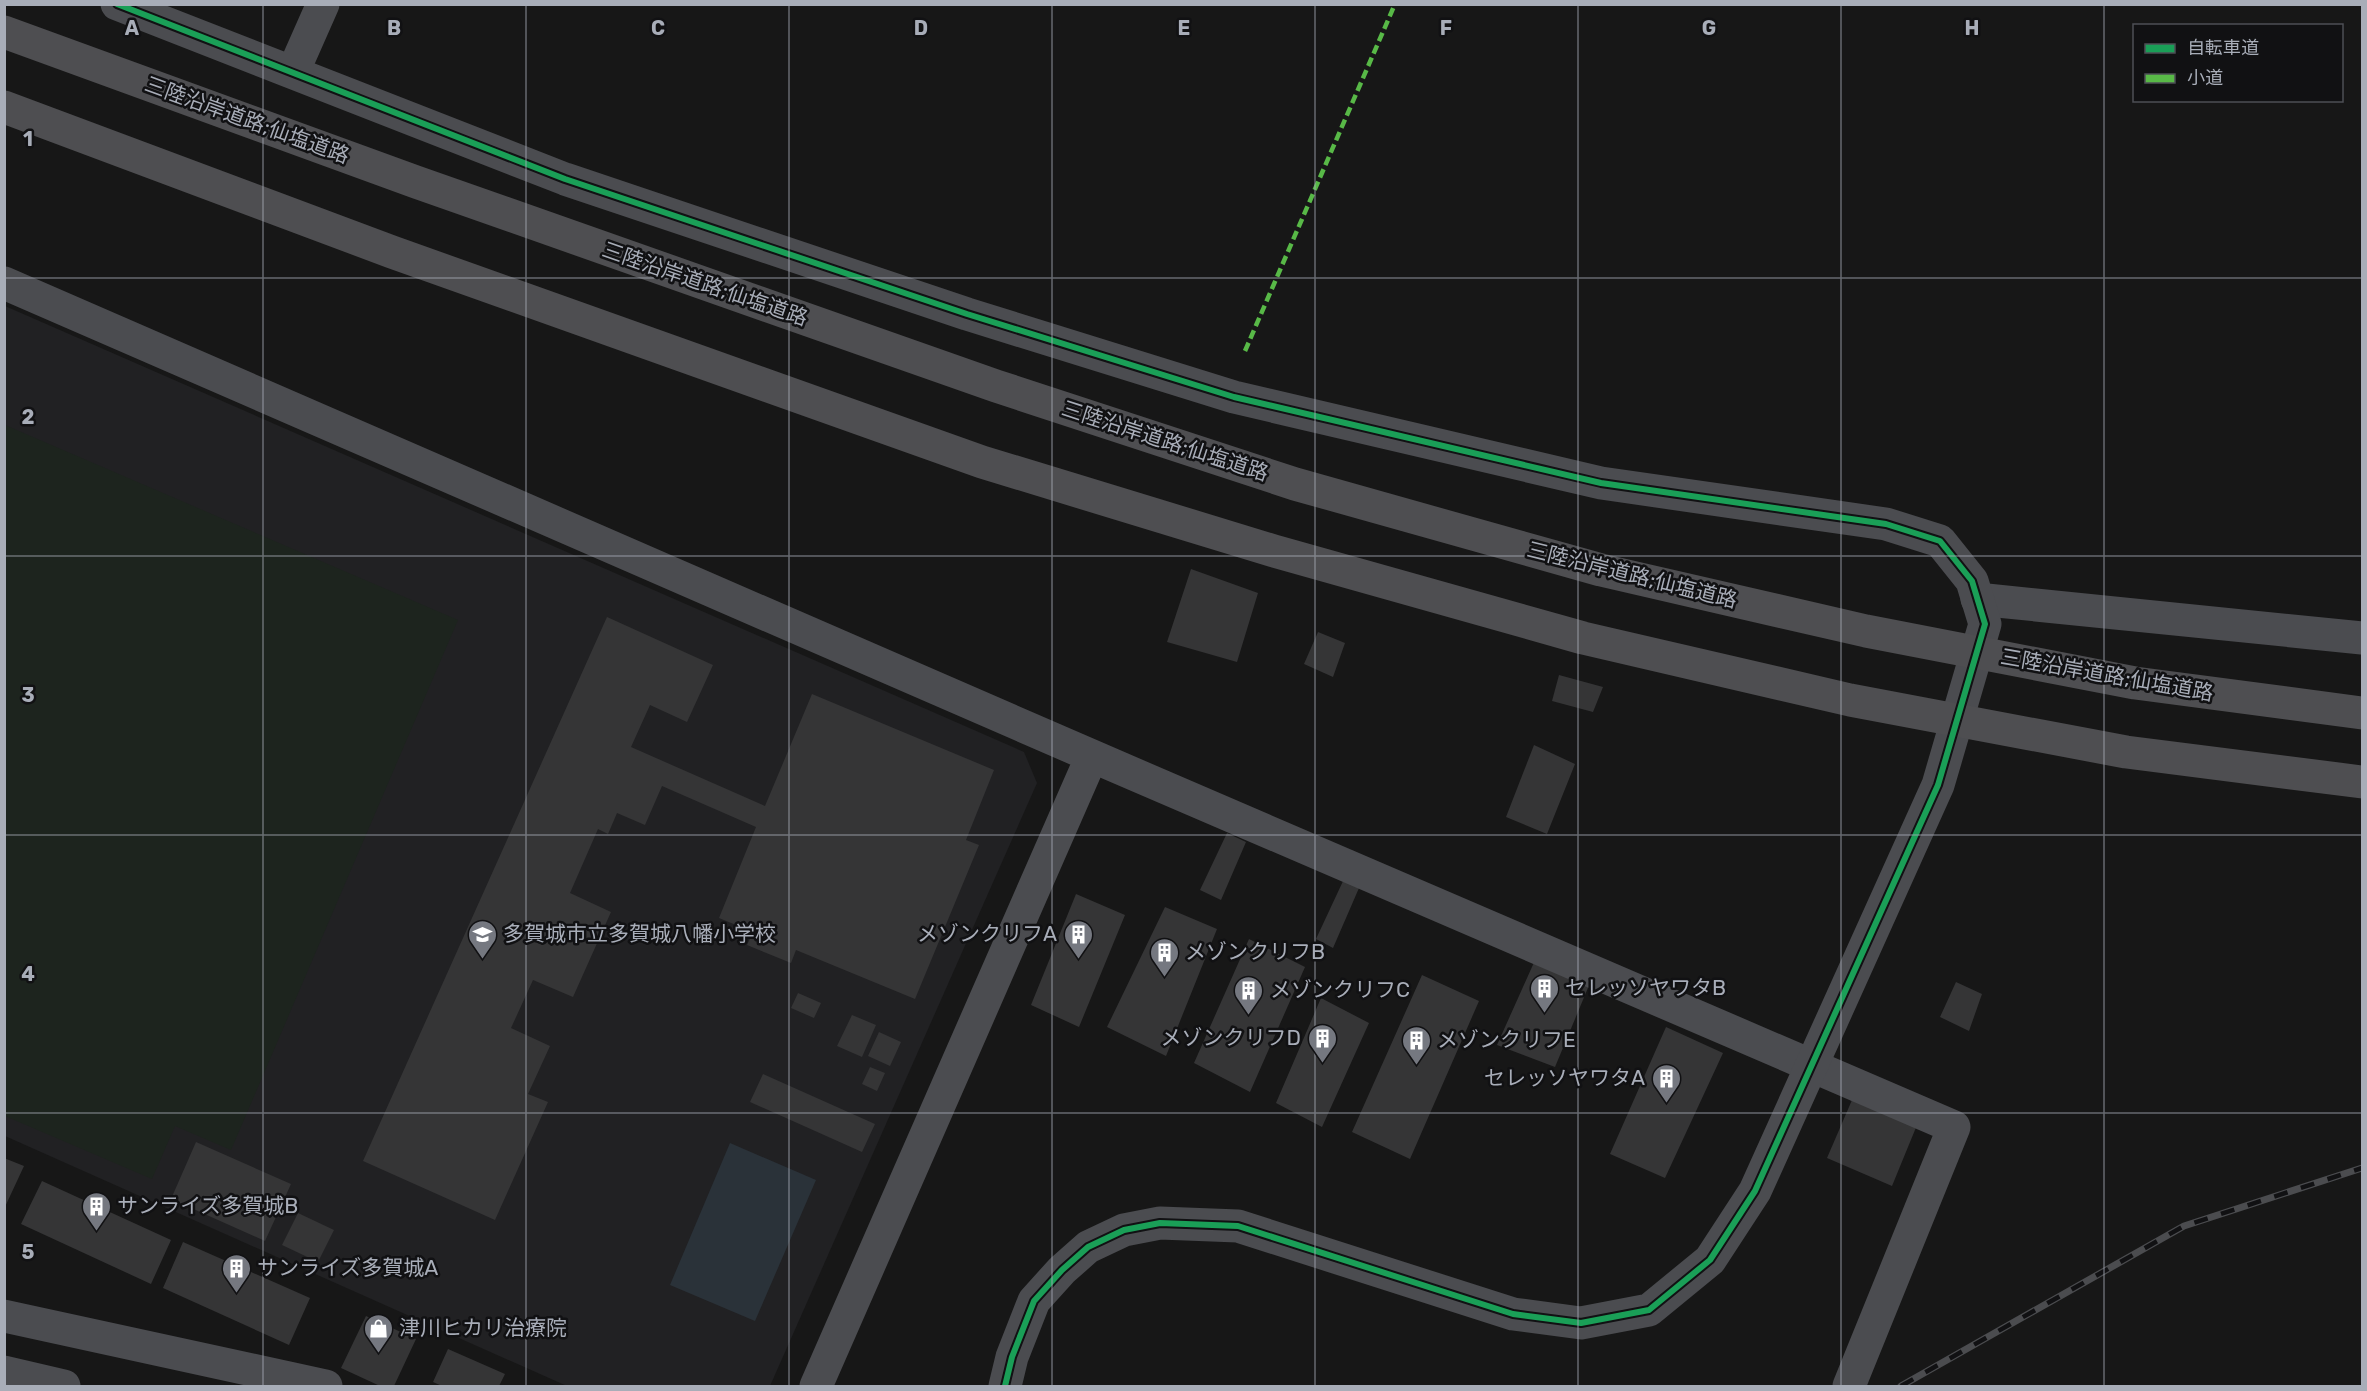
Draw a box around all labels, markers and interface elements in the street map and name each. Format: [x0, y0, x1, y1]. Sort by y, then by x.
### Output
text: A [125, 16, 140, 40]
text: B [387, 16, 401, 40]
text: C [651, 16, 665, 40]
text: D [914, 16, 928, 40]
text: E [1178, 16, 1190, 40]
text: F [1440, 16, 1452, 40]
text: G [1702, 16, 1716, 40]
text: H [1965, 16, 1979, 40]
legend [2133, 24, 2343, 102]
text: 自転車道 [2187, 37, 2259, 59]
text: 小道 [2187, 67, 2223, 89]
street label: 三陸沿岸道路;仙塩道路 [142, 71, 353, 168]
text: 1 [23, 127, 33, 151]
street label: 三陸沿岸道路;仙塩道路 [599, 237, 811, 330]
street label: 三陸沿岸道路;仙塩道路 [1059, 395, 1272, 486]
text: 2 [22, 405, 35, 429]
street label: 三陸沿岸道路;仙塩道路 [1524, 536, 1740, 613]
street label: 三陸沿岸道路;仙塩道路 [1999, 643, 2215, 706]
text: 3 [21, 683, 35, 707]
school or university icon: 多賀城市立多賀城八幡小学校 [466, 918, 498, 960]
building icon: メゾンクリフA [1062, 918, 1094, 960]
place label: 多賀城市立多賀城八幡小学校 [503, 921, 776, 946]
place label: メゾンクリフA [917, 921, 1057, 946]
building icon: メゾンクリフB [1148, 936, 1180, 978]
place label: メゾンクリフB [1185, 939, 1325, 964]
text: 4 [21, 962, 35, 986]
building icon: セレッソヤワタB [1528, 972, 1560, 1014]
building icon: メゾンクリフC [1233, 974, 1265, 1016]
place label: セレッソヤワタB [1565, 975, 1726, 1000]
place label: メゾンクリフC [1270, 977, 1410, 1002]
building icon: メゾンクリフD [1306, 1022, 1338, 1064]
building icon: メゾンクリフE [1400, 1024, 1432, 1066]
place label: メゾンクリフD [1161, 1025, 1301, 1050]
place label: メゾンクリフE [1437, 1027, 1576, 1052]
building icon: セレッソヤワタA [1650, 1062, 1682, 1104]
place label: セレッソヤワタA [1484, 1065, 1645, 1090]
building icon: サンライズ多賀城B [80, 1190, 112, 1232]
place label: サンライズ多賀城B [117, 1193, 298, 1218]
text: 5 [22, 1240, 35, 1264]
building icon: サンライズ多賀城A [220, 1252, 252, 1294]
place label: サンライズ多賀城A [257, 1255, 438, 1280]
shop icon: 津川ヒカリ治療院 [362, 1312, 394, 1354]
place label: 津川ヒカリ治療院 [399, 1315, 567, 1340]

